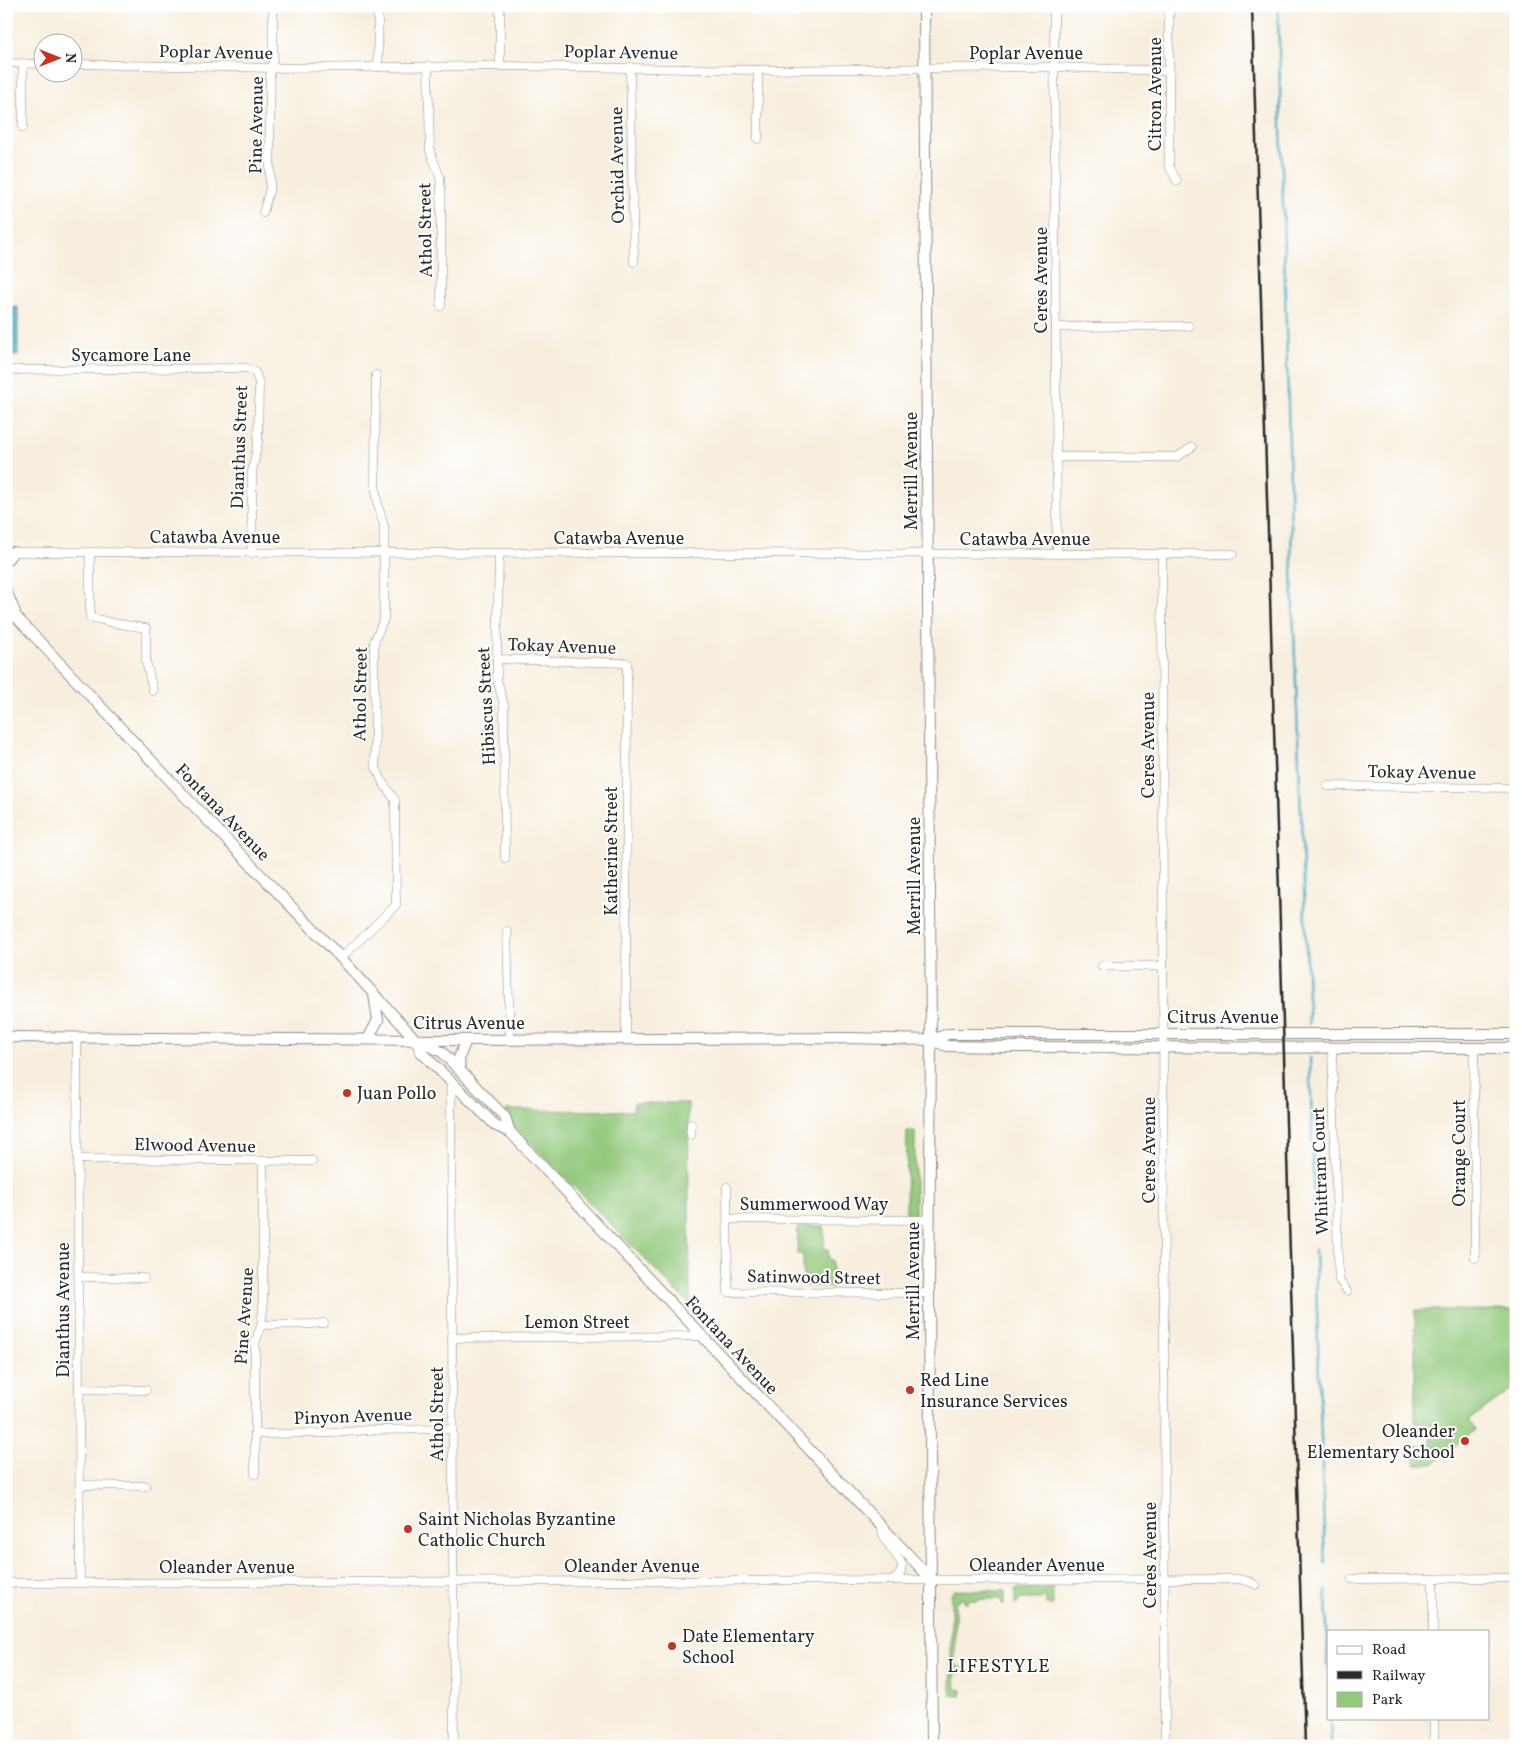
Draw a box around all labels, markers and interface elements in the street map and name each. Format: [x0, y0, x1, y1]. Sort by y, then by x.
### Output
north arrow [32, 32, 82, 82]
street label: Citron Avenue [1144, 37, 1169, 151]
street label: Poplar Avenue [159, 40, 273, 67]
street label: Poplar Avenue [564, 40, 678, 67]
street label: Poplar Avenue [969, 42, 1083, 67]
text: N [60, 53, 79, 63]
street label: Pine Avenue [244, 76, 271, 174]
street label: Orchid Avenue [605, 106, 632, 224]
street label: Athol Street [413, 182, 440, 278]
street label: Ceres Avenue [1030, 227, 1055, 333]
street label: Sycamore Lane [71, 344, 191, 369]
street label: Dianthus Street [226, 385, 255, 509]
street label: Merrill Avenue [900, 412, 925, 530]
street label: Catawba Avenue [150, 526, 280, 551]
street label: Catawba Avenue [554, 527, 684, 552]
street label: Catawba Avenue [960, 528, 1090, 553]
street label: Tokay Avenue [507, 633, 617, 662]
street label: Athol Street [348, 646, 375, 742]
street label: Hibiscus Street [472, 646, 503, 766]
street label: Ceres Avenue [1137, 692, 1162, 798]
street label: Fontana Avenue [169, 759, 275, 867]
street label: Tokay Avenue [1367, 760, 1476, 787]
street label: Katherine Street [600, 786, 625, 916]
street label: Merrill Avenue [903, 817, 928, 935]
street label: Citrus Avenue [1167, 1006, 1279, 1031]
street label: Citrus Avenue [413, 1012, 525, 1037]
place label: Juan Pollo [357, 1082, 436, 1107]
marker: Juan Pollo [341, 1087, 353, 1099]
street label: Ceres Avenue [1138, 1097, 1163, 1203]
street label: Orange Court [1448, 1099, 1473, 1207]
street label: Whittram Court [1307, 1107, 1336, 1235]
street label: Elwood Avenue [134, 1133, 256, 1160]
street label: Summerwood Way [739, 1193, 889, 1218]
street label: Merrill Avenue [902, 1222, 927, 1340]
street label: Dianthus Avenue [52, 1242, 77, 1378]
street label: Satinwood Street [747, 1265, 881, 1292]
street label: Pine Avenue [230, 1267, 261, 1366]
street label: Fontana Avenue [678, 1291, 783, 1401]
street label: Lemon Street [524, 1311, 630, 1336]
street label: Athol Street [426, 1366, 451, 1462]
place label: Red Line Insurance Services [920, 1369, 1068, 1415]
marker: Red Line Insurance Services [904, 1384, 916, 1396]
street label: Pinyon Avenue [294, 1403, 413, 1432]
place label: Oleander Elementary School [1307, 1420, 1455, 1466]
marker: Oleander Elementary School [1459, 1435, 1471, 1447]
street label: Ceres Avenue [1139, 1502, 1164, 1608]
place label: Saint Nicholas Byzantine Catholic Church [418, 1508, 616, 1554]
marker: Saint Nicholas Byzantine Catholic Church [402, 1523, 414, 1535]
street label: Oleander Avenue [969, 1554, 1105, 1579]
street label: Oleander Avenue [564, 1555, 700, 1580]
street label: Oleander Avenue [159, 1556, 295, 1581]
place label: Date Elementary School [682, 1625, 815, 1671]
legend [1327, 1630, 1490, 1720]
marker: Date Elementary School [666, 1640, 678, 1652]
text: Road [1372, 1640, 1406, 1661]
district label: LIFESTYLE [947, 1654, 1051, 1680]
text: Railway [1372, 1666, 1425, 1687]
text: Park [1372, 1690, 1403, 1711]

